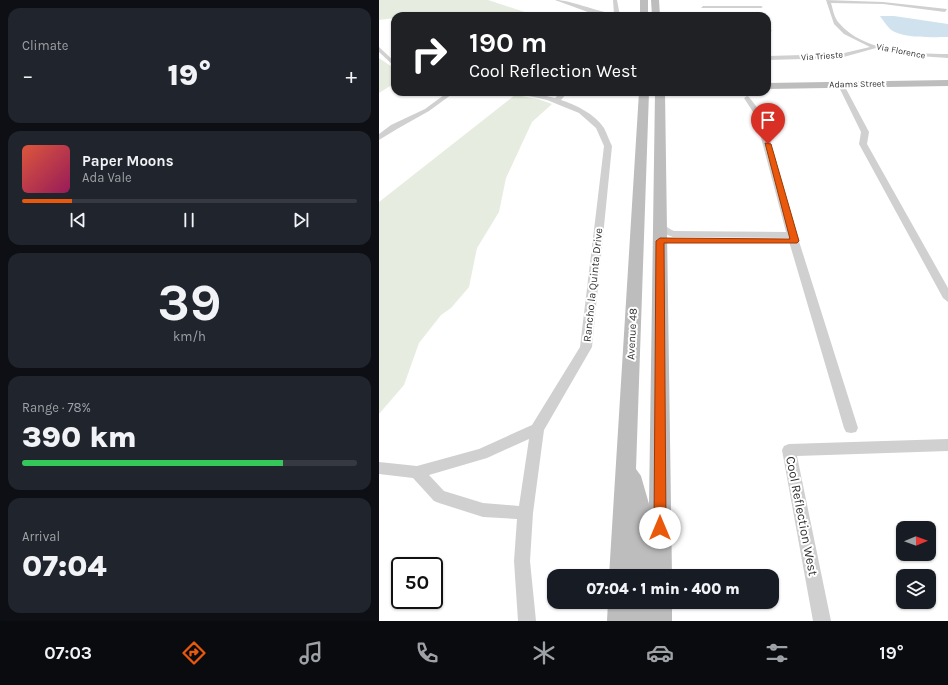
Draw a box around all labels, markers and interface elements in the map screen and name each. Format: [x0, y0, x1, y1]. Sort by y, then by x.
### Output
text: 190 m [469, 26, 547, 59]
icon: right [403, 28, 455, 80]
text: Climate [22, 38, 68, 53]
street label: Via Florence [876, 41, 927, 61]
street label: Via Trieste [801, 50, 844, 62]
text: 19° [168, 57, 211, 93]
text: Cool Reflection West [469, 60, 637, 82]
text: − [22, 63, 34, 89]
text: + [345, 63, 357, 89]
street label: Adams Street [829, 79, 885, 89]
pin [751, 103, 785, 144]
icon: arrive [757, 109, 779, 131]
text: Paper Moons [82, 152, 174, 170]
text: Ada Vale [82, 170, 132, 185]
icon: previous [67, 209, 89, 231]
icon: pause [178, 209, 200, 231]
icon: next [290, 209, 312, 231]
street label: Rancho la Quinta Drive [581, 227, 605, 343]
text: 39 [157, 272, 222, 333]
street label: Avenue 48 [624, 308, 640, 360]
text: km/h [173, 329, 206, 344]
text: Range · 78% [22, 400, 91, 415]
text: 390 km [22, 419, 137, 455]
street label: Cool Reflection West [783, 455, 821, 577]
position arrow [639, 507, 681, 549]
north arrow [896, 521, 936, 561]
map controls [896, 521, 936, 609]
text: Arrival [22, 529, 60, 544]
text: 07:04 [22, 548, 107, 584]
speed limit sign: 50 [391, 557, 443, 609]
button: layers [896, 569, 936, 609]
text: 07:04 · 1 min · 400 m [586, 580, 740, 598]
icon: directions [180, 639, 208, 667]
icon: music [297, 639, 325, 667]
icon: phone [413, 639, 441, 667]
icon: climate [530, 639, 558, 667]
icon: car [646, 639, 674, 667]
icon: filters [763, 639, 791, 667]
text: 07:03 [44, 642, 92, 664]
text: 19° [879, 642, 904, 664]

